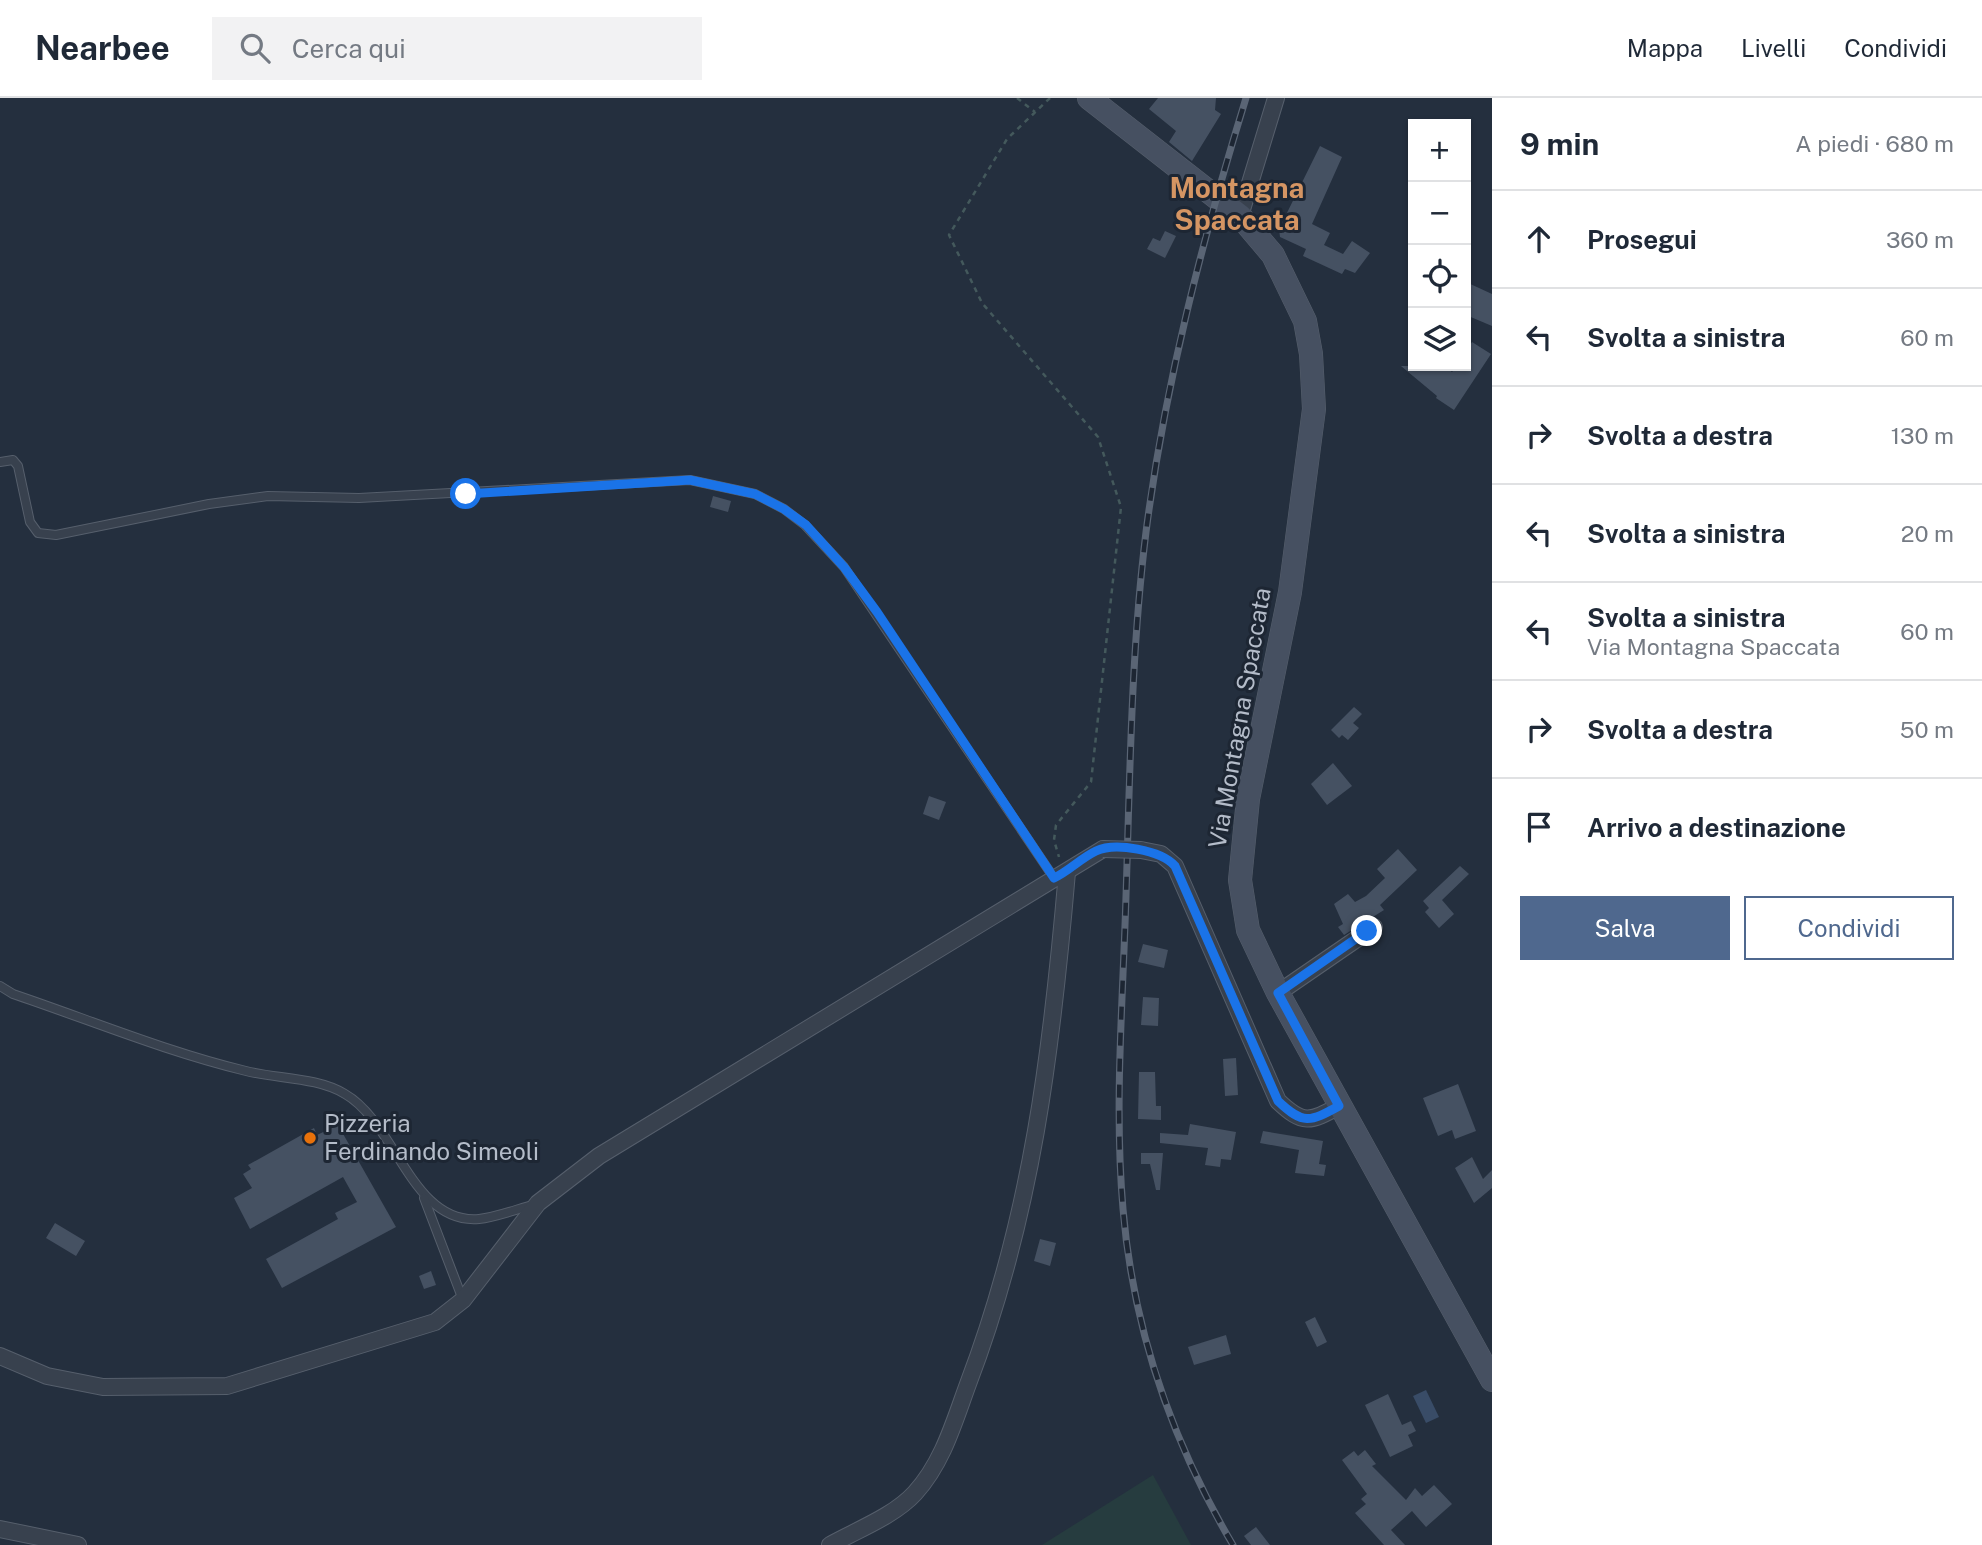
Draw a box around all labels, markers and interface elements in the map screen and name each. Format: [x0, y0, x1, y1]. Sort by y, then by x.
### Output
search box [212, 17, 702, 80]
text: Nearbee [35, 29, 170, 67]
icon: search [236, 29, 274, 67]
text: Cerca qui [292, 33, 406, 64]
text: Mappa [1627, 34, 1703, 62]
text: Livelli [1741, 34, 1806, 62]
text: Condividi [1844, 34, 1947, 62]
map controls [1408, 119, 1471, 371]
button: + [1408, 119, 1471, 182]
text: 9 min [1520, 126, 1599, 162]
text: A piedi · 680 m [1795, 130, 1954, 157]
district label: Montagna Spaccata [1170, 171, 1304, 236]
button: − [1408, 182, 1471, 245]
icon: ahead [1520, 220, 1558, 258]
text: Prosegui [1587, 224, 1697, 255]
text: 360 m [1886, 226, 1954, 253]
button: locate [1408, 245, 1471, 308]
button: layers [1408, 308, 1471, 371]
icon: left [1520, 318, 1558, 356]
text: Svolta a sinistra [1587, 322, 1785, 353]
text: 60 m [1900, 324, 1954, 351]
icon: right [1520, 416, 1558, 454]
text: Svolta a destra [1587, 420, 1773, 451]
text: 130 m [1891, 422, 1954, 449]
route start [450, 478, 481, 509]
icon: left [1520, 514, 1558, 552]
text: Svolta a sinistra [1587, 518, 1785, 549]
text: 20 m [1901, 520, 1954, 547]
street label: Via Montagna Spaccata [1202, 585, 1276, 850]
text: Svolta a sinistra [1587, 602, 1785, 633]
icon: left [1520, 612, 1558, 650]
text: 60 m [1900, 618, 1954, 645]
text: Via Montagna Spaccata [1587, 633, 1840, 660]
icon: right [1520, 710, 1558, 748]
text: Svolta a destra [1587, 714, 1773, 745]
text: 50 m [1900, 716, 1954, 743]
icon: arrive [1520, 808, 1558, 846]
text: Arrivo a destinazione [1587, 812, 1846, 843]
button: Salva [1520, 896, 1730, 960]
button: Condividi [1744, 896, 1954, 960]
route end [1351, 915, 1382, 946]
place label: Pizzeria Ferdinando Simeoli [324, 1109, 539, 1165]
marker: Pizzeria Ferdinando Simeoli [302, 1130, 318, 1146]

